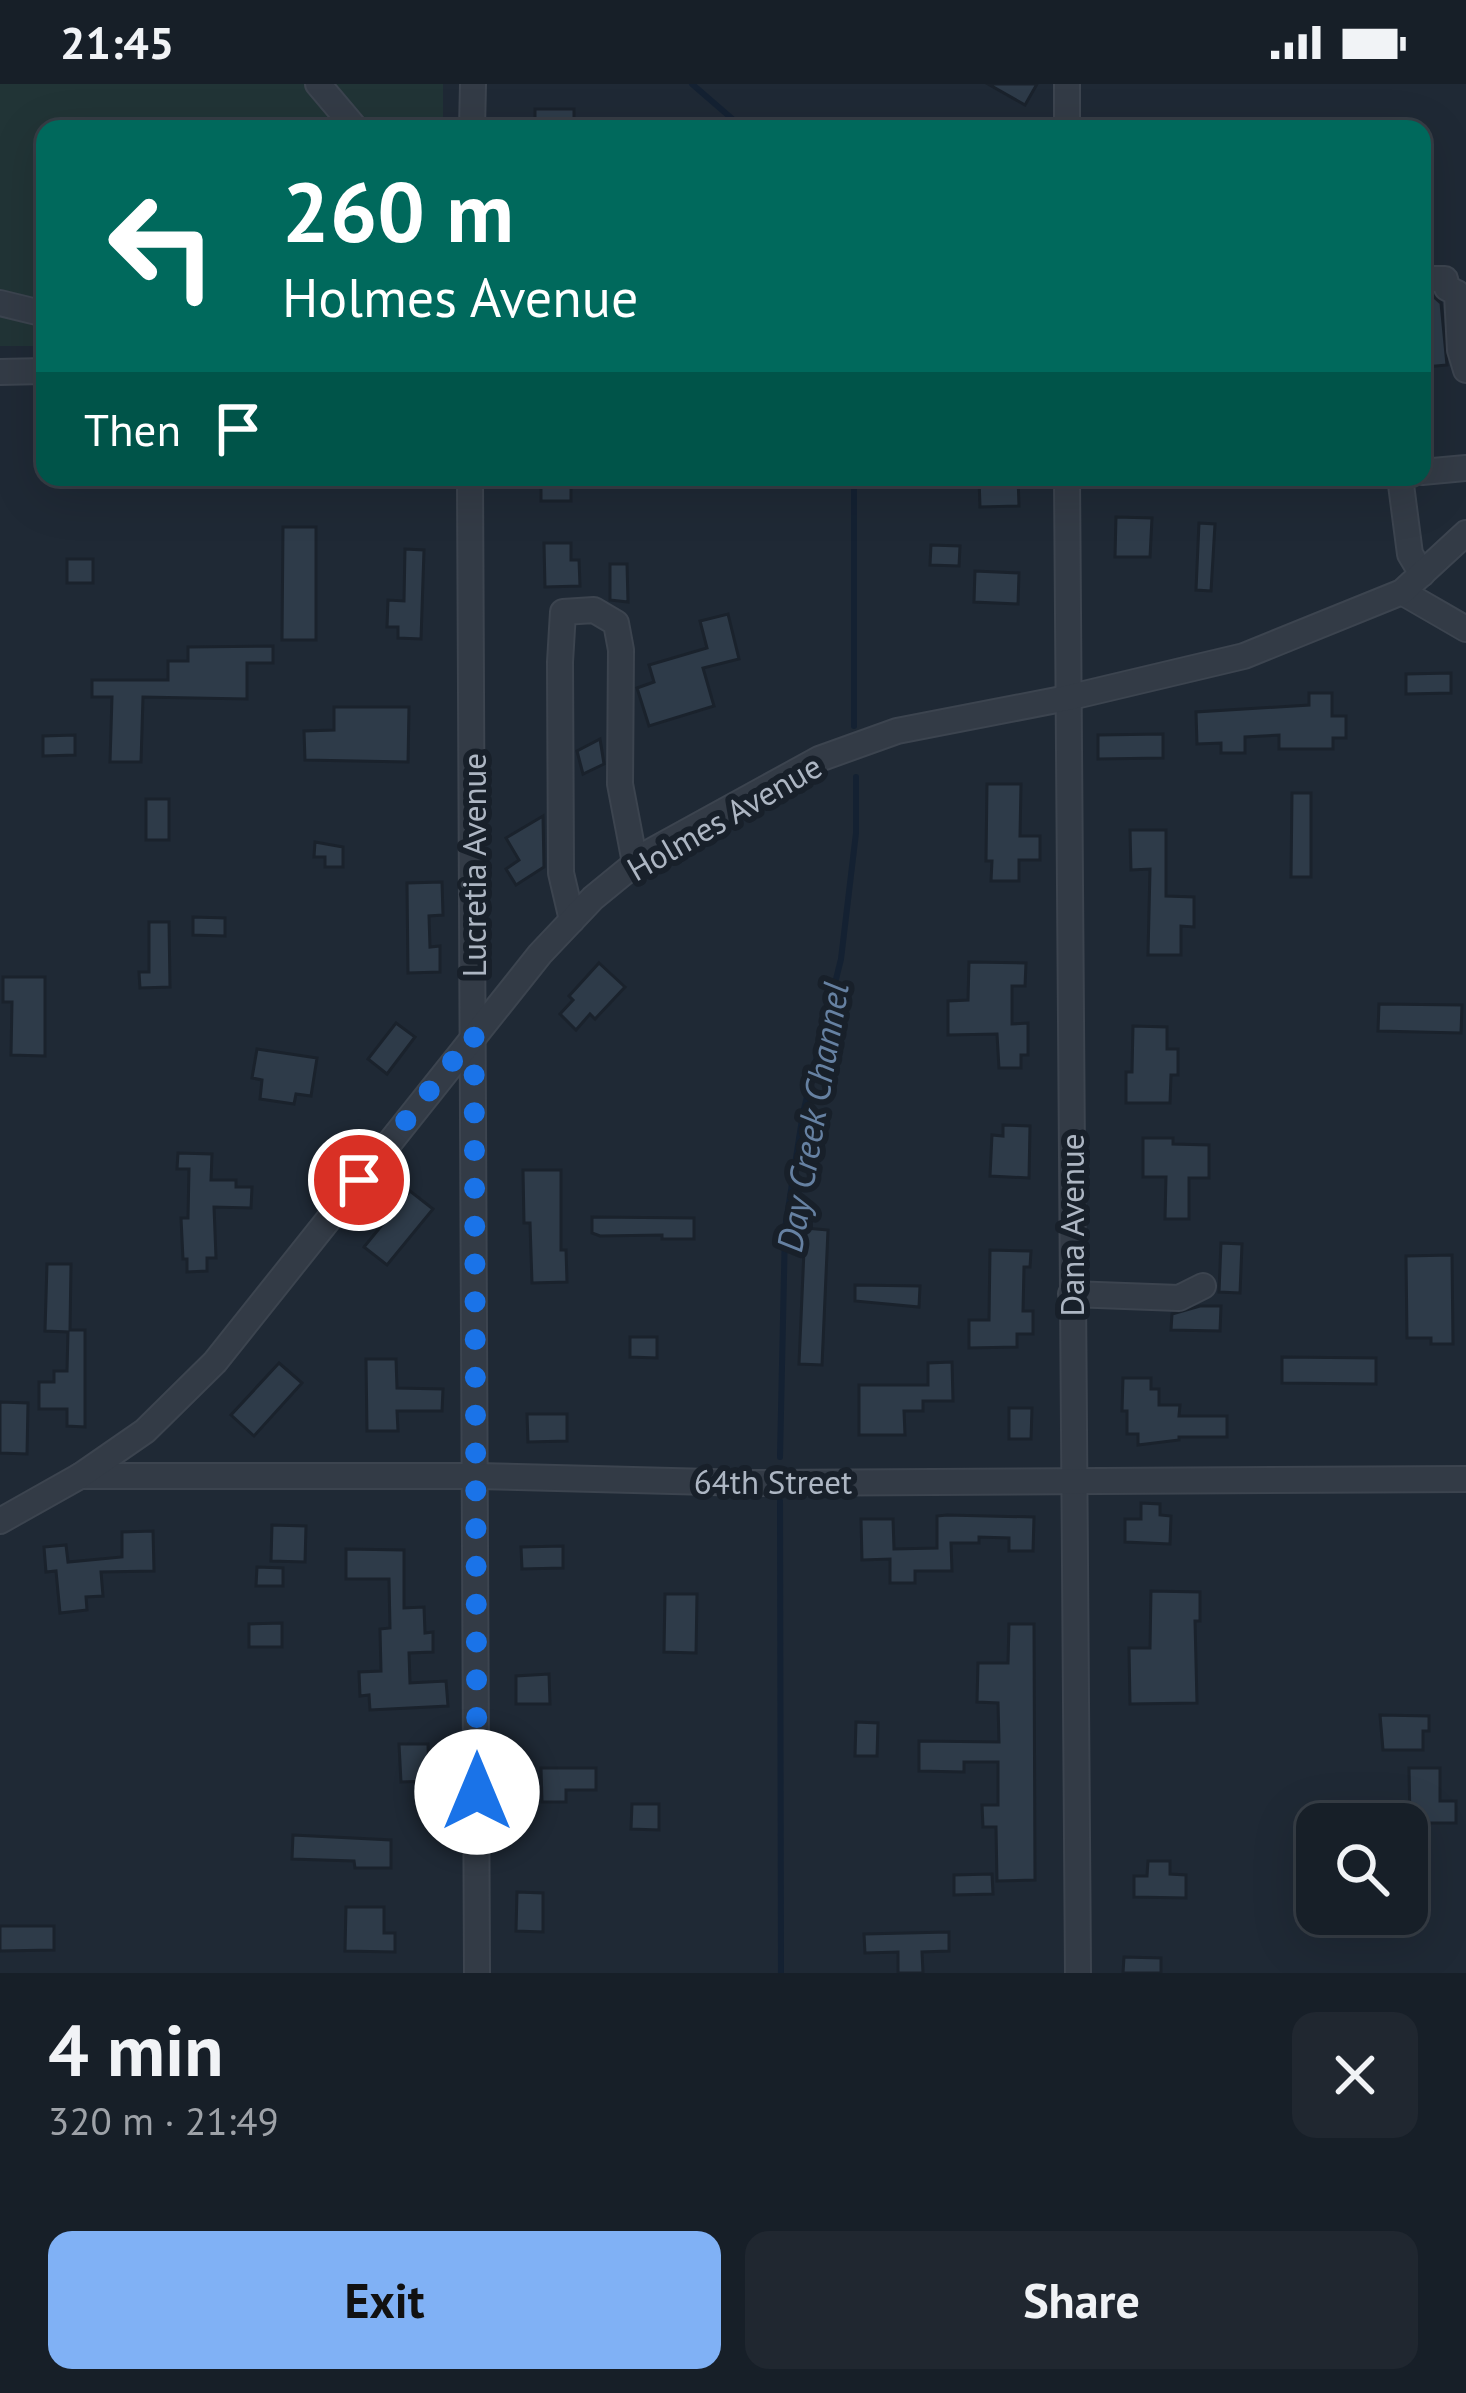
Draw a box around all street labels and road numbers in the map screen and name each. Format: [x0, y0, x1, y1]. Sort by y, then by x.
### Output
street label: Holmes Avenue [619, 744, 829, 890]
street label: Lucretia Avenue [452, 753, 495, 977]
street label: Dana Avenue [1050, 1133, 1093, 1317]
street label: 64th Street [694, 1460, 852, 1503]

